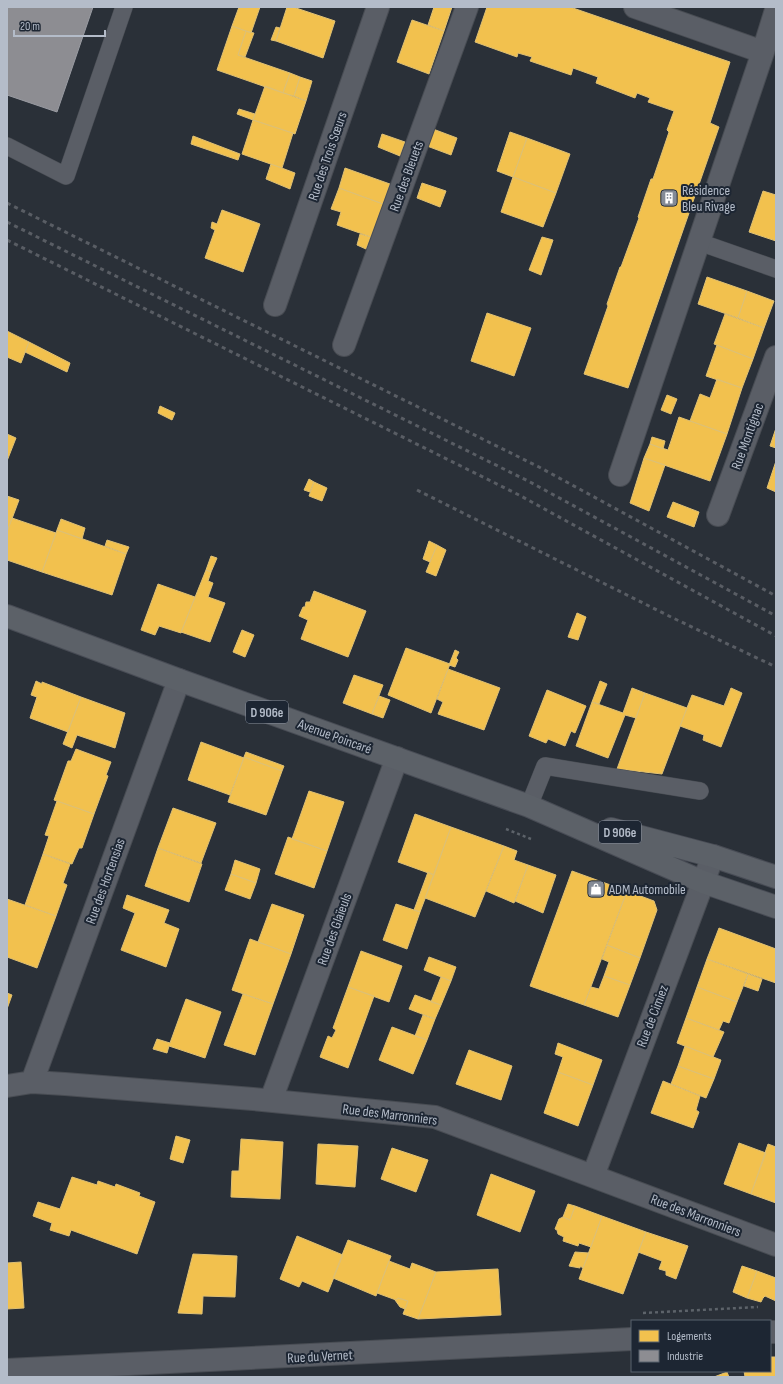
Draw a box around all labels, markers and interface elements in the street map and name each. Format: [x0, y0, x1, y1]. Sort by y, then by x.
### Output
scale bar [14, 12, 105, 38]
text: 20 m [20, 19, 40, 34]
street label: Rue des Trois Sœurs [304, 110, 351, 203]
street label: Rue des Bleuets [386, 138, 427, 214]
place label: Résidence Bleu Rivage [682, 182, 735, 215]
building icon: Résidence Bleu Rivage [659, 188, 679, 208]
street label: Rue Montignac [728, 400, 767, 472]
road number: D 906e [246, 701, 288, 723]
street label: Avenue Poincaré [295, 715, 374, 758]
road number: D 906e [599, 821, 641, 843]
street label: Rue des Hortensias [82, 836, 129, 926]
shop icon: ADM Automobile [586, 879, 606, 899]
place label: ADM Automobile [608, 881, 686, 898]
street label: Rue des Glaïeuls [314, 891, 355, 968]
street label: Rue de Cimiez [633, 983, 672, 1050]
street label: Rue des Marronniers [342, 1100, 438, 1129]
street label: Rue des Marronniers [648, 1190, 743, 1240]
legend [631, 1320, 771, 1372]
text: Logements [667, 1329, 711, 1344]
street label: Rue du Vernet [287, 1346, 353, 1367]
text: Industrie [667, 1349, 703, 1364]

